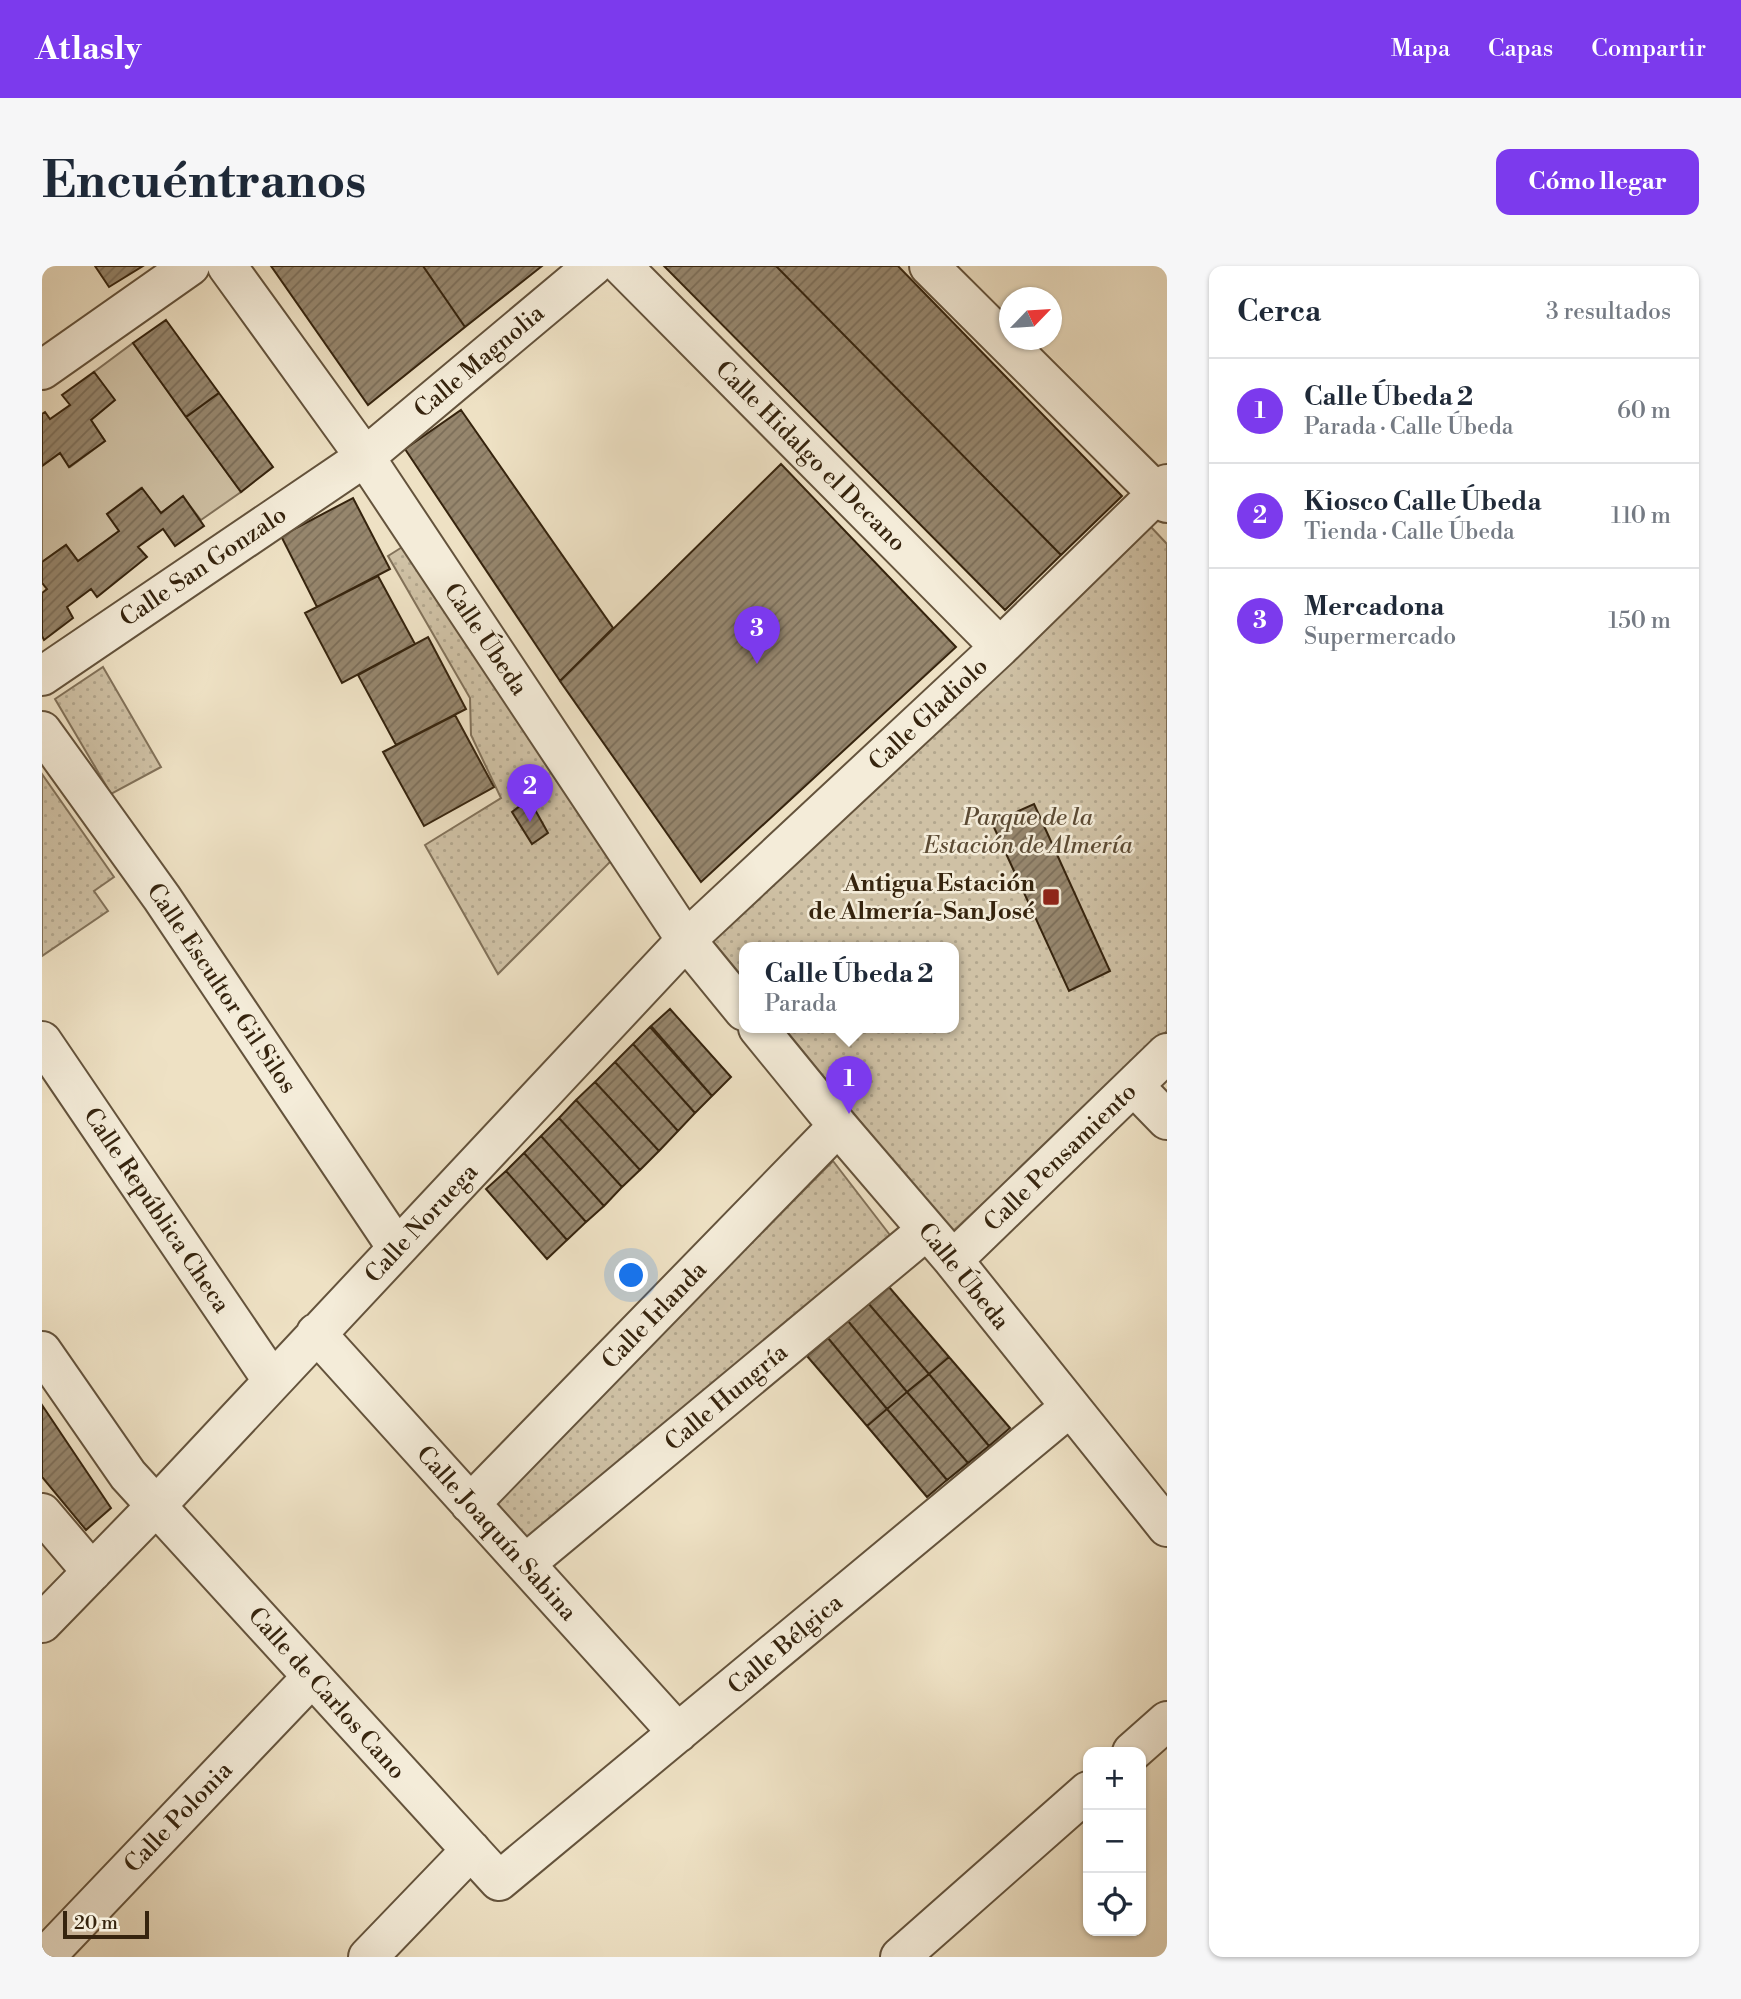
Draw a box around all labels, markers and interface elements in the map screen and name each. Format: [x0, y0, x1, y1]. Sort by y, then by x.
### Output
text: Atlasly [35, 29, 141, 70]
text: Mapa [1391, 34, 1450, 64]
text: Capas [1488, 34, 1553, 64]
text: Compartir [1591, 34, 1706, 64]
button: Cómo llegar [1496, 149, 1699, 215]
text: Encuéntranos [42, 152, 366, 213]
north arrow [999, 287, 1062, 350]
text: Cerca [1237, 293, 1321, 331]
street label: Calle Magnolia [408, 298, 551, 425]
text: 3 resultados [1546, 298, 1671, 326]
street label: Calle Hidalgo el Decano [709, 355, 912, 558]
text: Calle Úbeda 2 [1304, 381, 1473, 413]
text: 1 [1254, 397, 1266, 425]
text: 60 m [1617, 397, 1671, 425]
text: Parada · Calle Úbeda [1304, 413, 1513, 441]
text: Kiosco Calle Úbeda [1304, 486, 1542, 518]
street label: Calle San Gonzalo [114, 500, 293, 634]
text: 2 [1253, 502, 1267, 530]
text: 110 m [1611, 502, 1671, 530]
text: Tienda · Calle Úbeda [1304, 518, 1515, 546]
street label: Calle Úbeda [437, 577, 536, 702]
text: Mercadona [1304, 591, 1444, 623]
pin: 3 [734, 606, 780, 664]
text: 3 [1253, 607, 1267, 635]
text: 150 m [1608, 607, 1671, 635]
text: Supermercado [1304, 623, 1456, 651]
street label: Calle Gladiolo [863, 652, 995, 778]
pin: 2 [507, 764, 553, 822]
park label: Parque de la Estación de Almería [923, 803, 1133, 861]
place label: Antigua Estación de Almería-San José [808, 869, 1035, 927]
street label: Calle Escultor Gil Silos [140, 878, 303, 1099]
marker: Antigua Estación de Almería-San José [1041, 887, 1061, 907]
popup [739, 942, 959, 1033]
text: Calle Úbeda 2 [764, 958, 934, 990]
text: Parada [764, 990, 837, 1018]
pin: 1 [826, 1056, 872, 1114]
street label: Calle Pensamiento [978, 1077, 1143, 1238]
street label: Calle República Checa [76, 1102, 236, 1320]
street label: Calle Noruega [359, 1157, 485, 1290]
street label: Calle Úbeda [911, 1216, 1018, 1337]
street label: Calle Irlanda [596, 1255, 714, 1376]
your location [614, 1258, 648, 1292]
street label: Calle Hungría [659, 1337, 795, 1458]
street label: Calle Joaquín Sabina [410, 1440, 583, 1628]
street label: Calle Bélgica [722, 1588, 850, 1701]
street label: Calle de Carlos Cano [241, 1601, 412, 1786]
map controls [1083, 1747, 1146, 1936]
button: + [1083, 1747, 1146, 1810]
street label: Calle Polonia [118, 1755, 240, 1880]
button: − [1083, 1810, 1146, 1873]
button: locate [1083, 1873, 1146, 1936]
scale bar [63, 1908, 149, 1940]
text: 20 m [74, 1911, 118, 1935]

